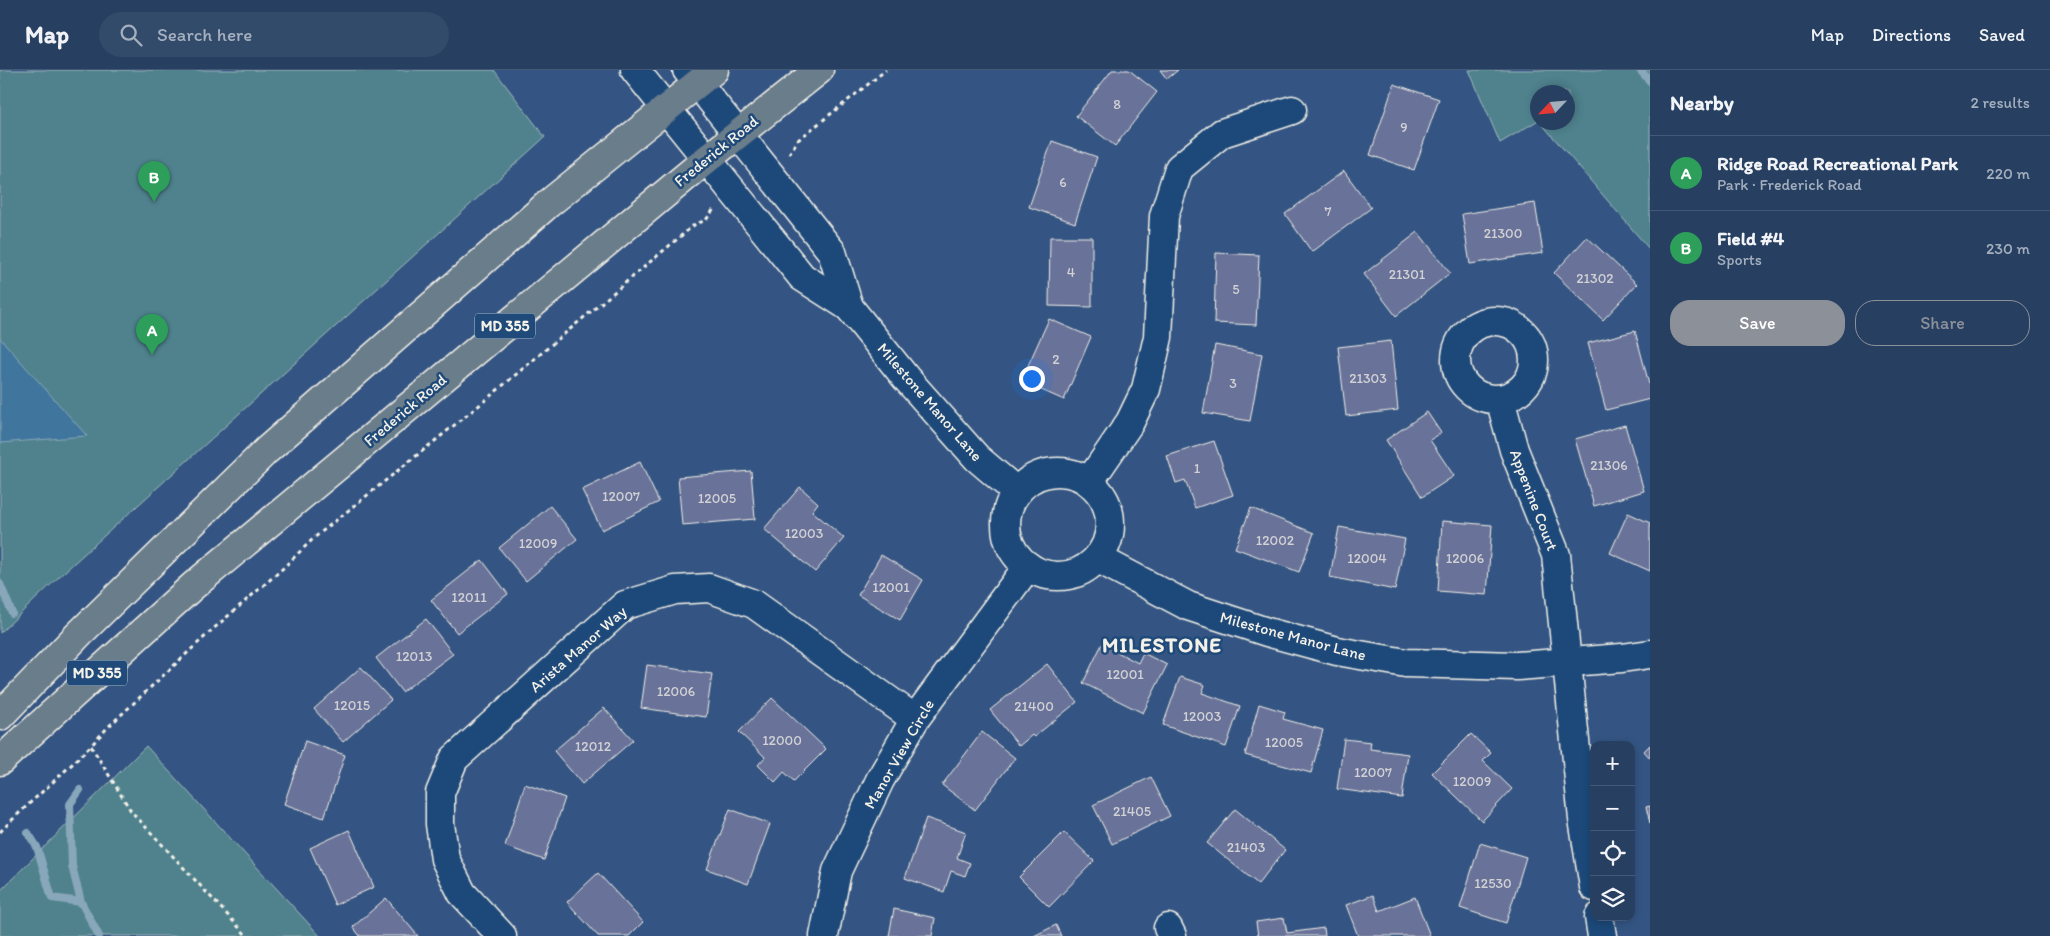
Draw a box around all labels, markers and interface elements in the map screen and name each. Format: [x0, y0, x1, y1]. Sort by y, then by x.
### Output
search box [99, 12, 449, 57]
text: Map [25, 20, 69, 49]
icon: search [117, 21, 145, 49]
text: Search here [157, 23, 252, 46]
text: Map [1811, 24, 1844, 46]
text: Directions [1872, 24, 1951, 46]
text: Saved [1979, 24, 2025, 46]
north arrow [1530, 85, 1575, 130]
text: Nearby [1670, 90, 1734, 115]
text: 2 results [1970, 93, 2030, 112]
house number: 8 [1113, 96, 1121, 113]
street label: Frederick Road [670, 111, 762, 191]
house number: 9 [1400, 119, 1408, 136]
text: Ridge Road Recreational Park [1717, 152, 1958, 175]
pin: B [138, 161, 170, 202]
text: A [1681, 164, 1691, 183]
text: 220 m [1986, 164, 2030, 183]
house number: 6 [1059, 174, 1067, 191]
text: Park · Frederick Road [1717, 175, 1862, 194]
house number: 7 [1325, 203, 1332, 220]
house number: 21300 [1484, 225, 1522, 242]
text: Field #4 [1717, 227, 1784, 250]
text: B [1681, 239, 1691, 258]
text: 230 m [1986, 239, 2030, 258]
text: Sports [1717, 250, 1762, 269]
house number: 4 [1067, 264, 1076, 281]
house number: 21301 [1389, 266, 1426, 283]
house number: 21302 [1576, 270, 1614, 287]
house number: 5 [1232, 281, 1240, 298]
button: Save [1670, 300, 1845, 346]
button: Share [1855, 300, 2030, 346]
pin: A [136, 314, 168, 355]
road number: MD 355 [475, 314, 535, 338]
street label: Milestone Manor Lane [873, 339, 987, 465]
house number: 2 [1052, 351, 1060, 368]
your location [1019, 366, 1045, 392]
street label: Frederick Road [360, 370, 450, 450]
house number: 21303 [1349, 370, 1387, 387]
house number: 3 [1229, 375, 1237, 392]
street label: Appenine Court [1506, 447, 1562, 553]
house number: 21306 [1590, 457, 1628, 474]
house number: 1 [1194, 460, 1201, 477]
house number: 12007 [602, 488, 640, 505]
house number: 12005 [698, 490, 736, 507]
house number: 12003 [785, 525, 824, 542]
house number: 12002 [1256, 532, 1295, 549]
house number: 12009 [519, 535, 557, 552]
house number: 12004 [1347, 550, 1387, 567]
house number: 12006 [1446, 550, 1484, 567]
house number: 12001 [872, 579, 910, 596]
house number: 12011 [451, 589, 487, 606]
street label: Arista Manor Way [526, 602, 631, 696]
street label: Milestone Manor Lane [1218, 607, 1368, 665]
district label: MILESTONE [1102, 632, 1222, 657]
house number: 12013 [396, 648, 433, 665]
road number: MD 355 [67, 660, 127, 686]
house number: 12001 [1106, 666, 1144, 683]
house number: 12006 [657, 683, 695, 700]
street label: Manor View Circle [860, 695, 938, 812]
house number: 12015 [334, 697, 370, 714]
house number: 21400 [1014, 698, 1054, 715]
house number: 12003 [1183, 708, 1222, 725]
house number: 12000 [762, 732, 802, 749]
house number: 12005 [1265, 734, 1303, 751]
house number: 12012 [575, 738, 612, 755]
map controls [1590, 741, 1635, 921]
button: + [1590, 741, 1635, 786]
house number: 12007 [1354, 764, 1392, 781]
house number: 12009 [1453, 773, 1491, 790]
button: − [1590, 786, 1635, 831]
house number: 21405 [1113, 803, 1151, 820]
button: locate [1590, 831, 1635, 876]
house number: 21403 [1227, 839, 1266, 856]
house number: 12530 [1474, 875, 1512, 892]
button: layers [1590, 876, 1635, 921]

